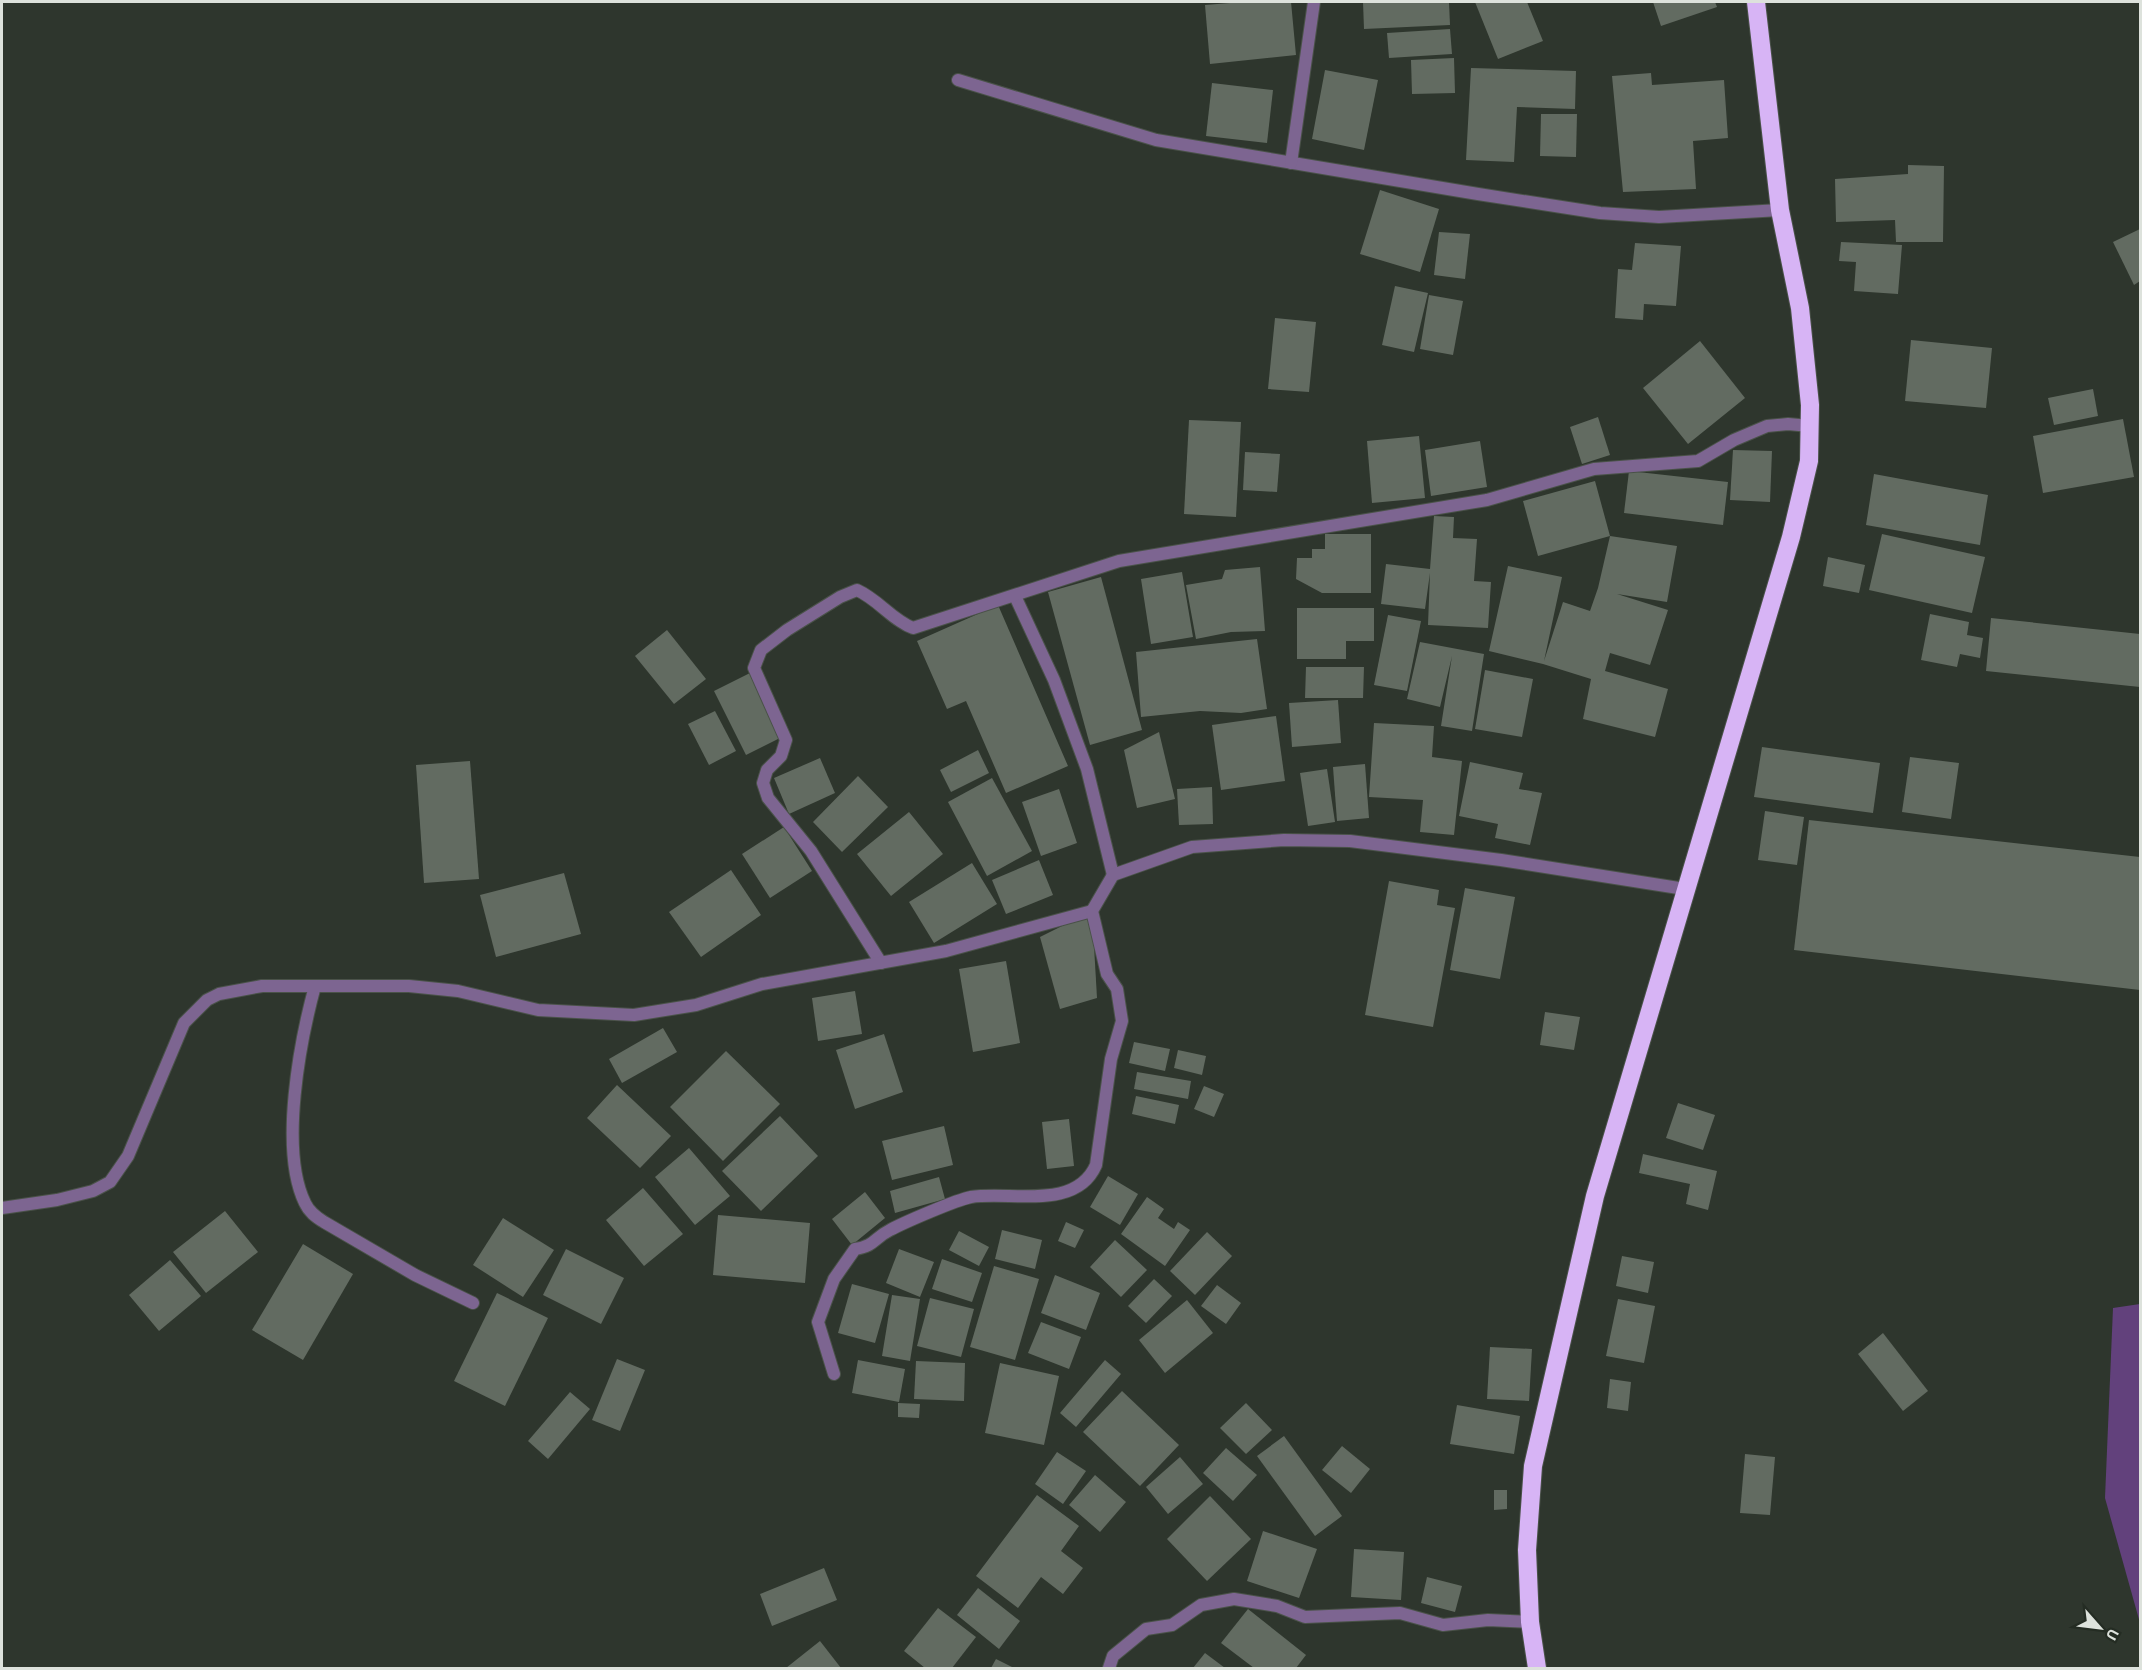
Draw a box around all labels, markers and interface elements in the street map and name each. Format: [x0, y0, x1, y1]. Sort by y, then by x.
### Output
north arrow [2070, 1598, 2130, 1658]
text: U [2103, 1626, 2122, 1643]

